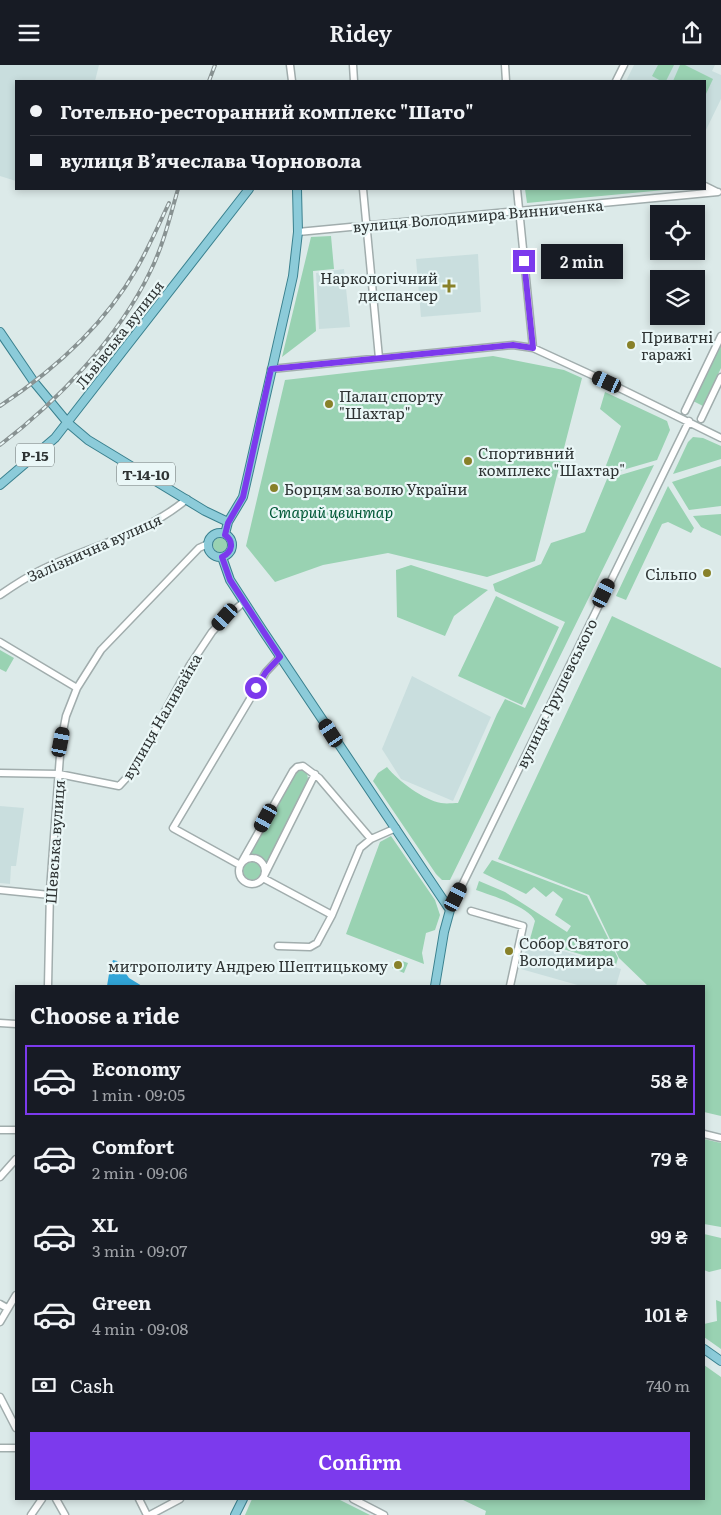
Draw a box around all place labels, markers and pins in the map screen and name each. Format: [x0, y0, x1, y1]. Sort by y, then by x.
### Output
place label: Наркологічний диспансер [320, 266, 438, 306]
marker: Наркологічний диспансер [442, 279, 456, 293]
place label: Приватні гаражі [641, 325, 713, 365]
marker: Приватні гаражі [625, 339, 637, 351]
place label: Палац спорту "Шахтар" [339, 384, 444, 424]
marker: Палац спорту "Шахтар" [323, 398, 335, 410]
place label: Спортивний комплекс "Шахтар" [478, 441, 625, 481]
marker: Спортивний комплекс "Шахтар" [462, 455, 474, 467]
place label: Борцям за волю України [284, 477, 467, 500]
marker: Борцям за волю України [268, 482, 280, 494]
place label: Сільпо [645, 562, 697, 585]
marker: Сільпо [701, 567, 713, 579]
place label: Собор Святого Володимира [519, 931, 629, 971]
marker: Собор Святого Володимира [503, 945, 515, 957]
place label: митрополиту Андрею Шептицькому [108, 954, 388, 977]
marker: митрополиту Андрею Шептицькому [392, 959, 404, 971]

